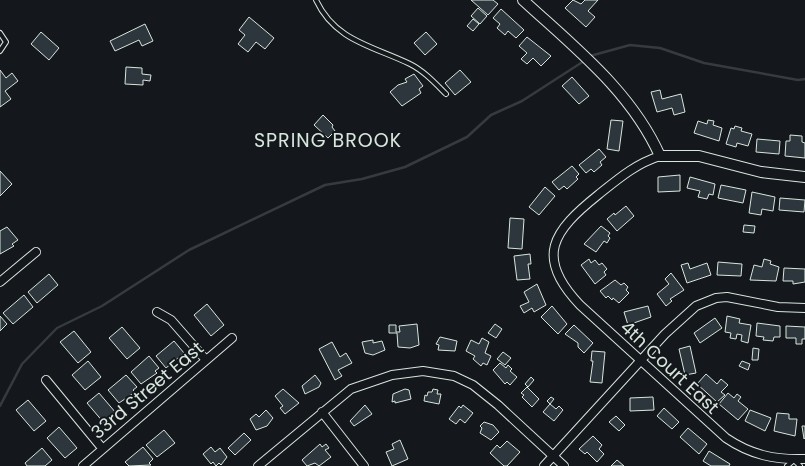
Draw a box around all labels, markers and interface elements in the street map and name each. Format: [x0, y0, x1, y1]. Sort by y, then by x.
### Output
district label: SPRING BROOK [254, 127, 402, 154]
street label: 4th Court East [615, 315, 725, 419]
street label: 33rd Street East [85, 336, 209, 444]

